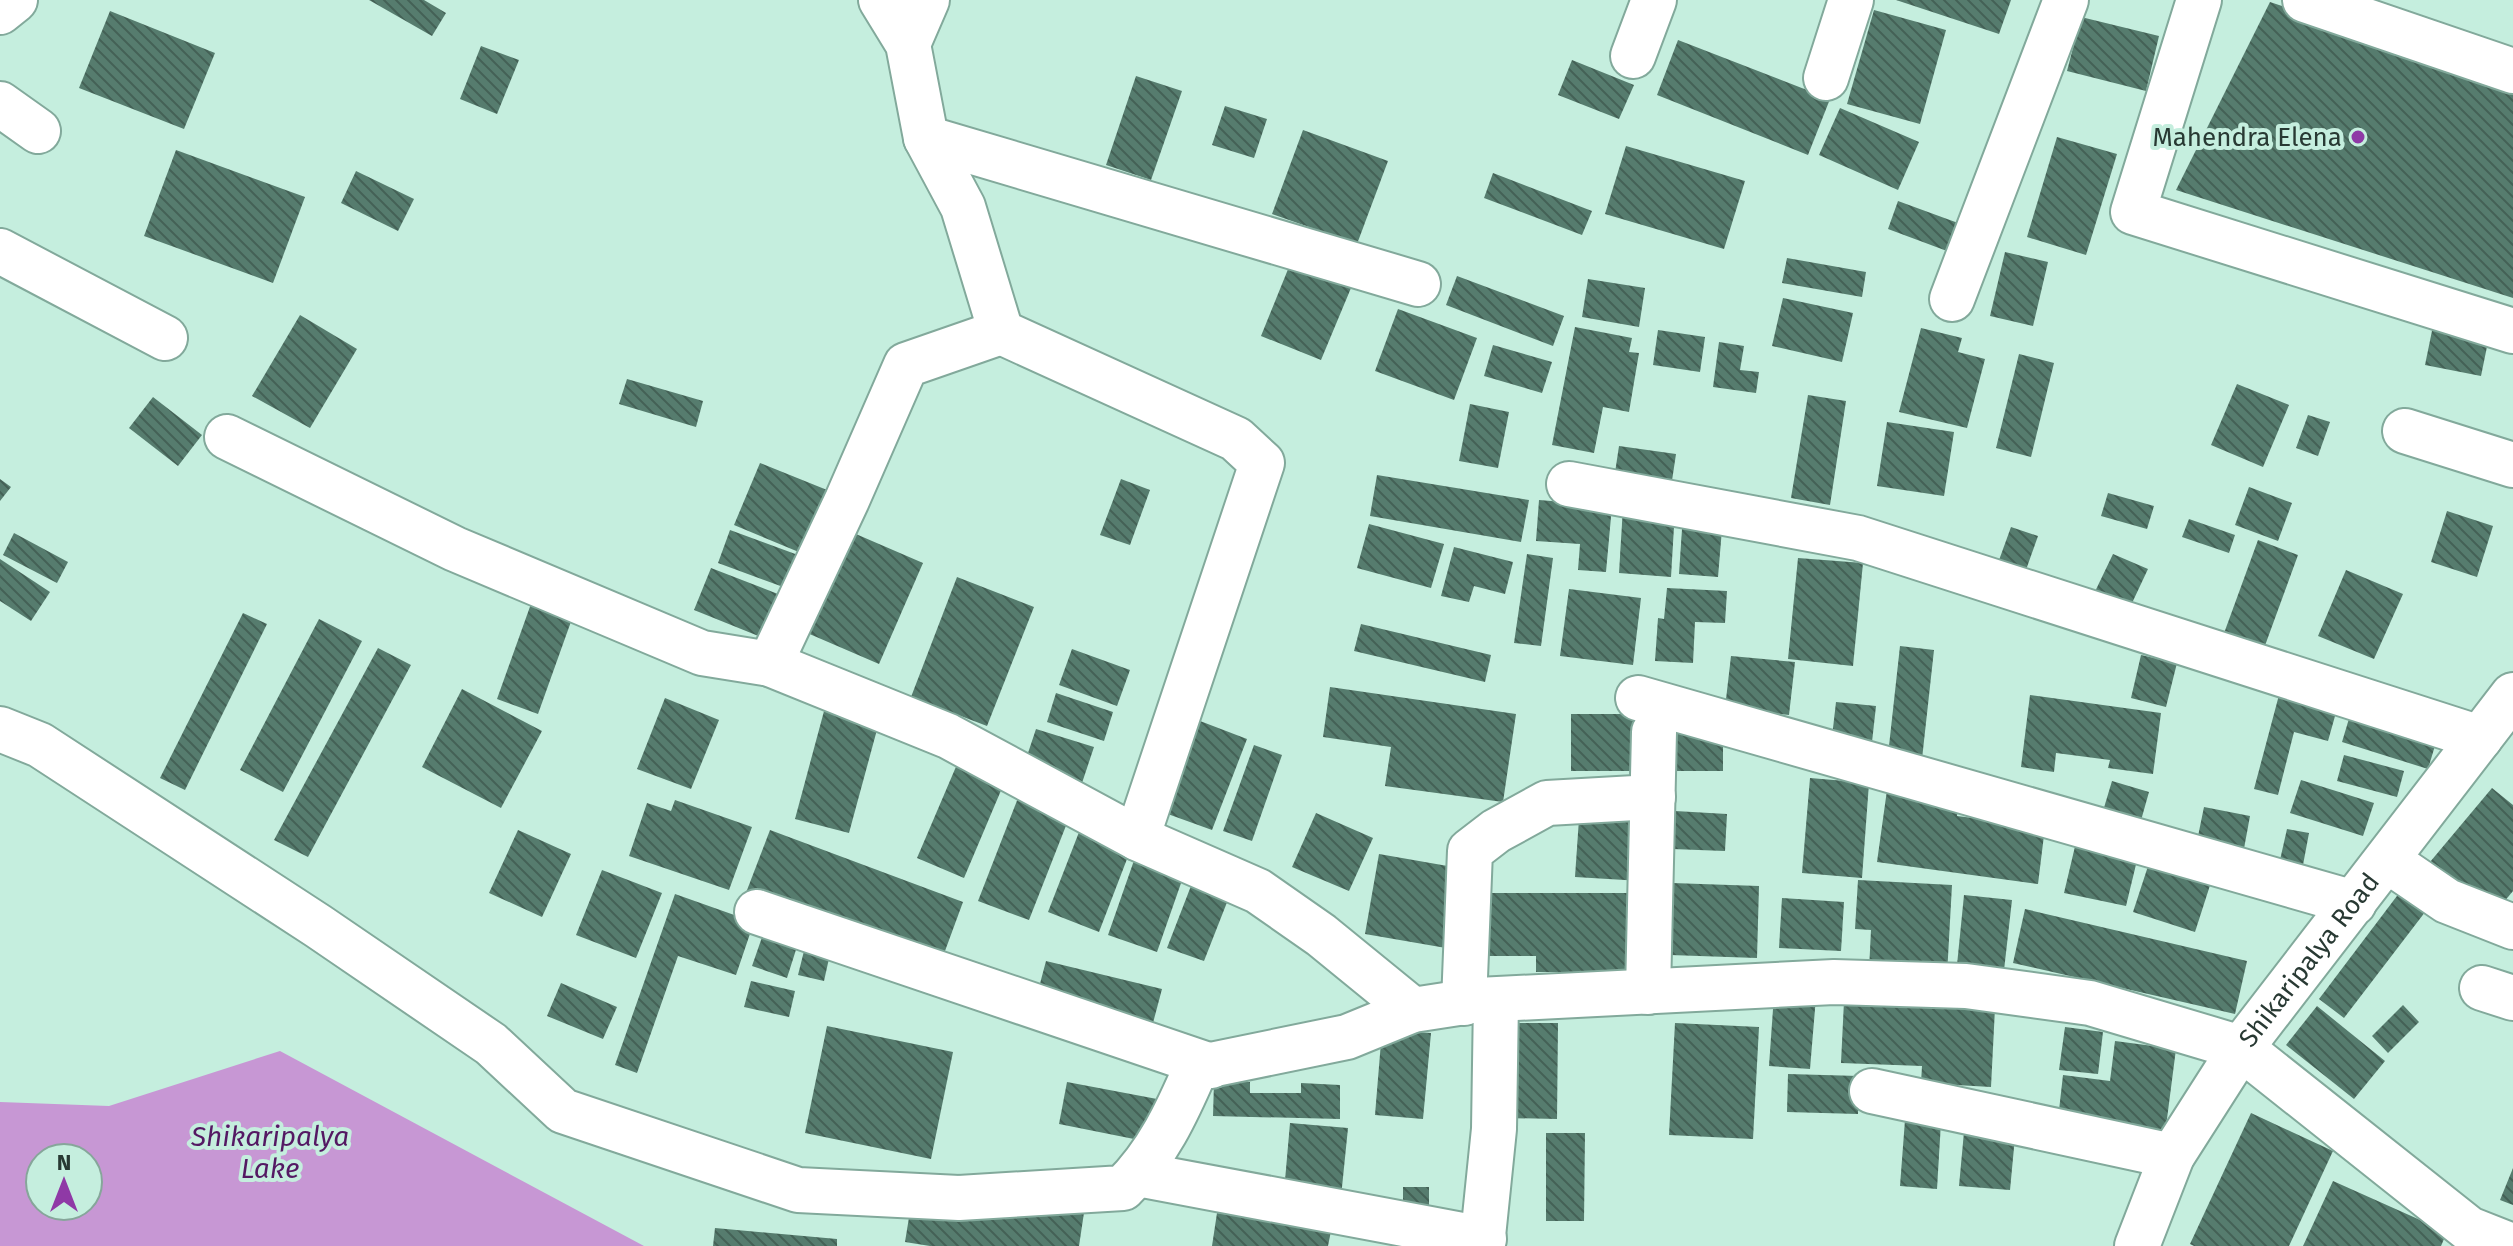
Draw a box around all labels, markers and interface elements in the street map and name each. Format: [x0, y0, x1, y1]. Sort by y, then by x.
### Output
place label: Mahendra Elena [2153, 122, 2342, 153]
marker: Mahendra Elena [2349, 128, 2367, 146]
street label: Shikaripalya Road [2232, 867, 2386, 1053]
water label: Shikaripalya Lake [190, 1120, 349, 1185]
north arrow [24, 1142, 104, 1222]
text: N [57, 1149, 71, 1176]

